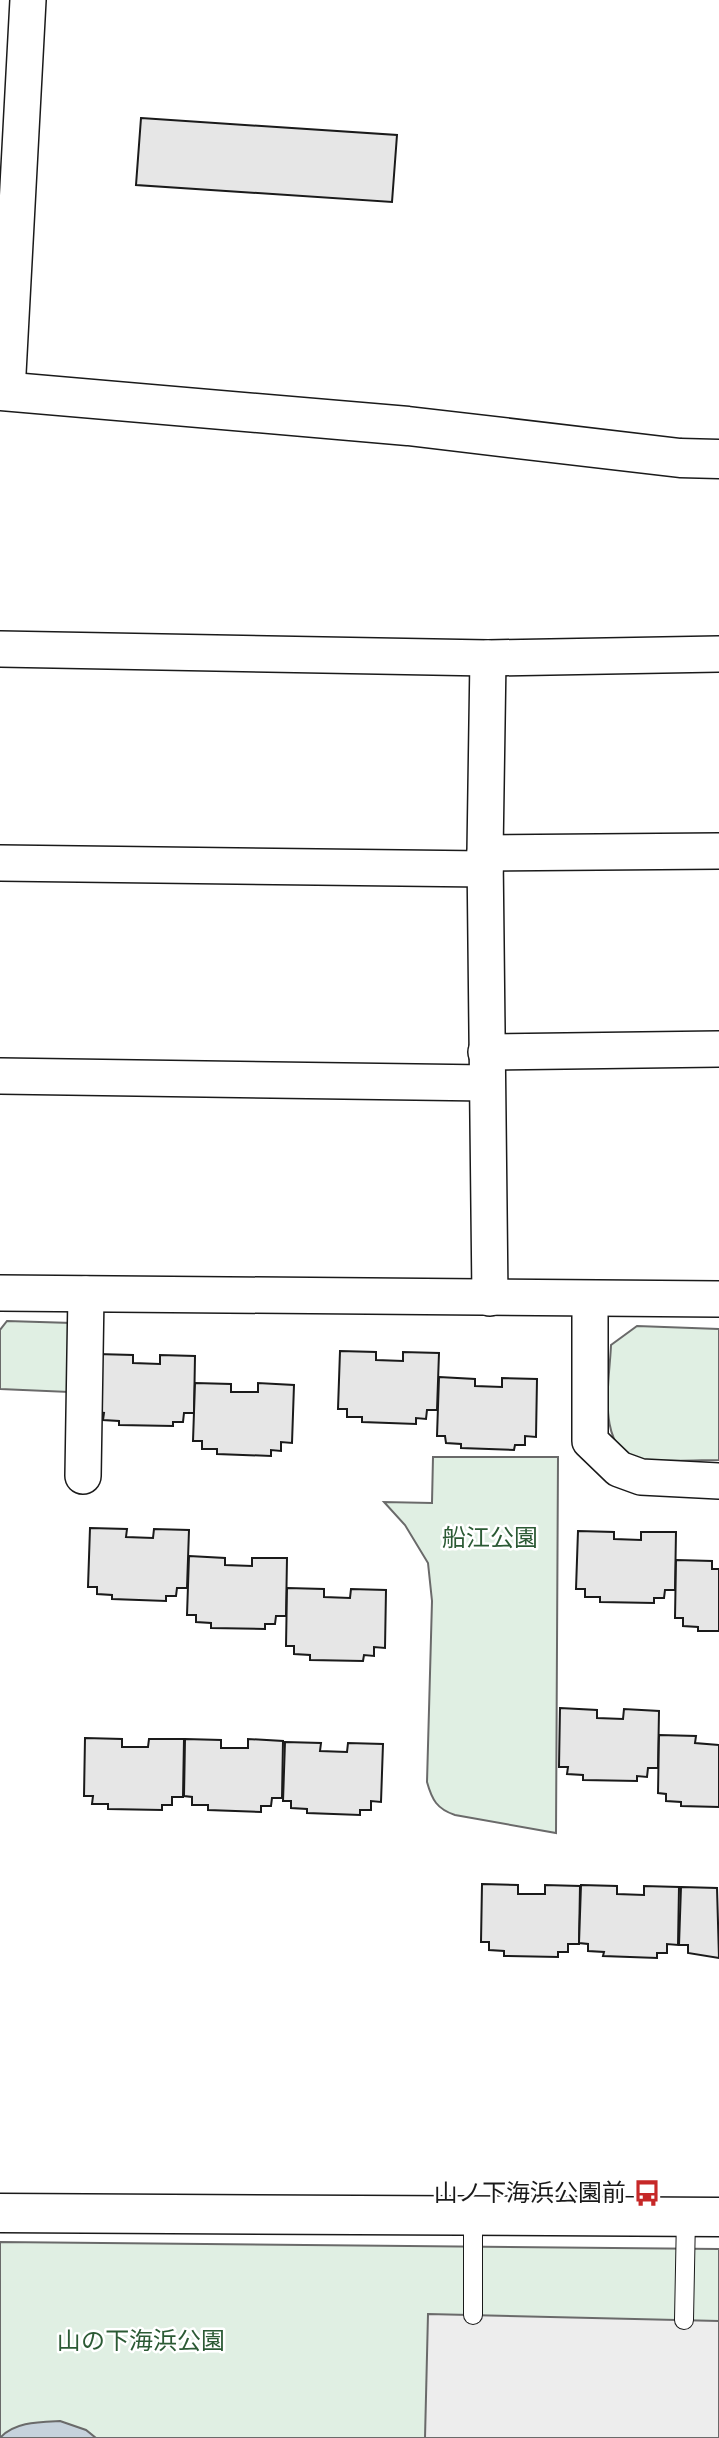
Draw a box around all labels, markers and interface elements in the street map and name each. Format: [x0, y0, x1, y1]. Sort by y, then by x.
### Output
park label: 船江公園 [442, 1525, 538, 1551]
bus stop icon: 山ノ下海浜公園前 [632, 2178, 662, 2208]
place label: 山ノ下海浜公園前 [434, 2180, 626, 2206]
park label: 山の下海浜公園 [57, 2328, 225, 2354]

